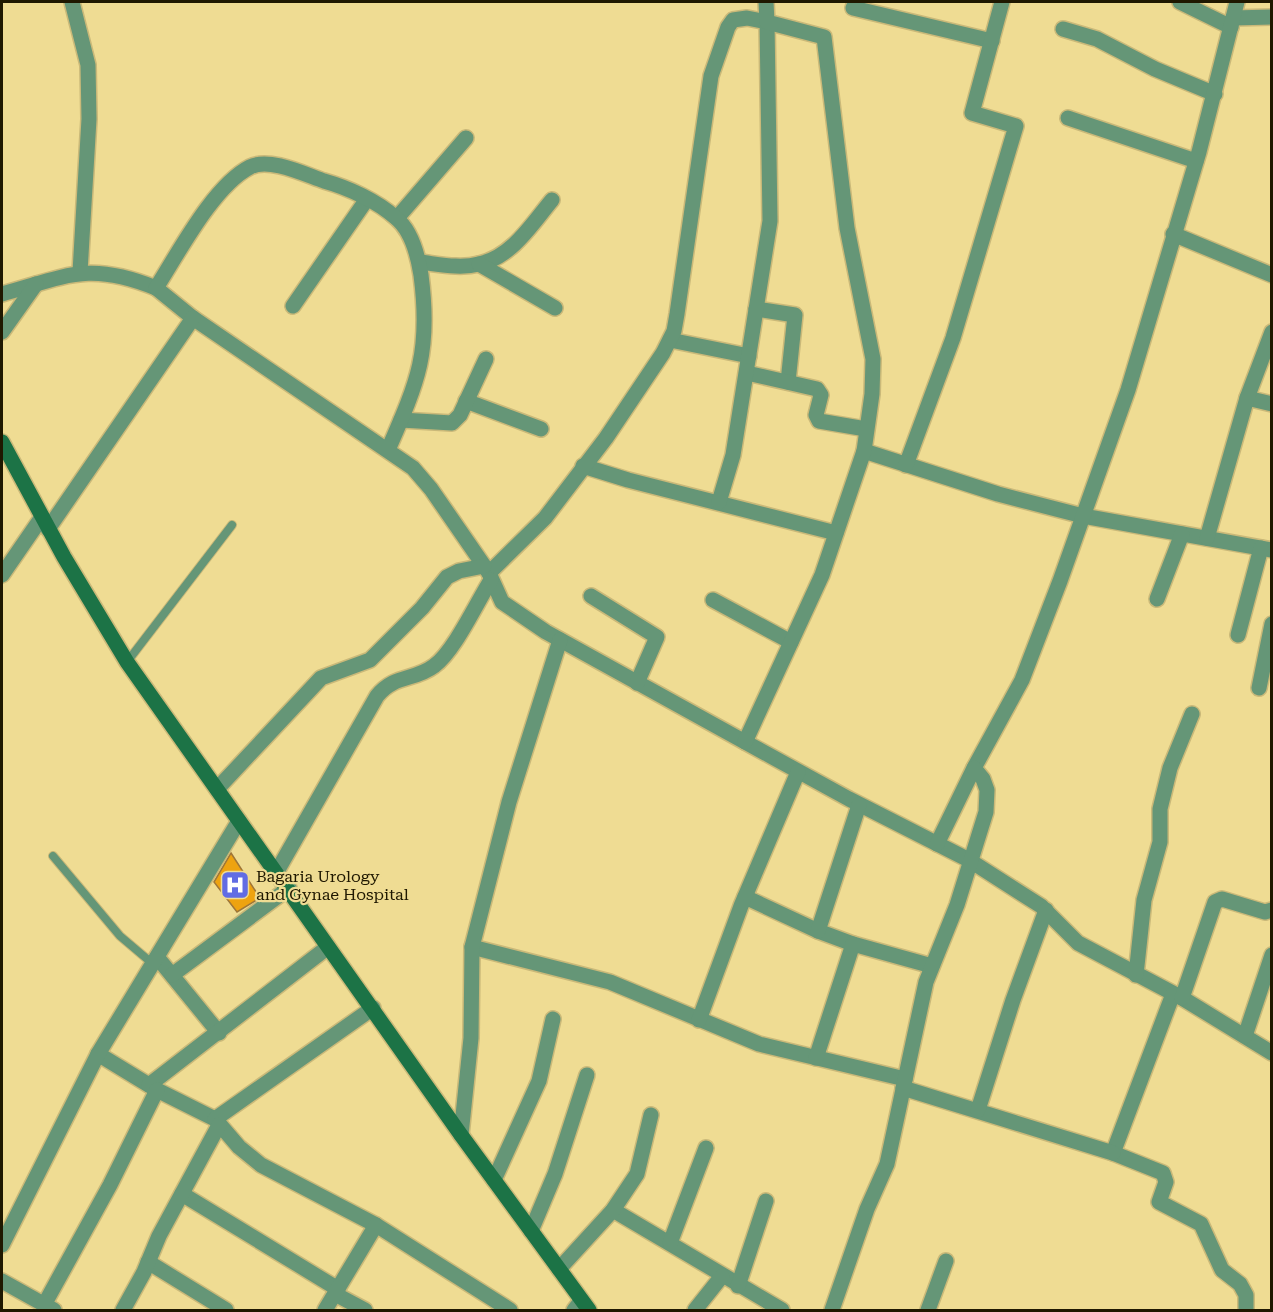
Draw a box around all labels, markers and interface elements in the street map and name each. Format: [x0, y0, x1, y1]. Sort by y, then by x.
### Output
place label: Bagaria Urology and Gynae Hospital [256, 867, 409, 904]
hospital icon: Bagaria Urology and Gynae Hospital [219, 869, 251, 901]

